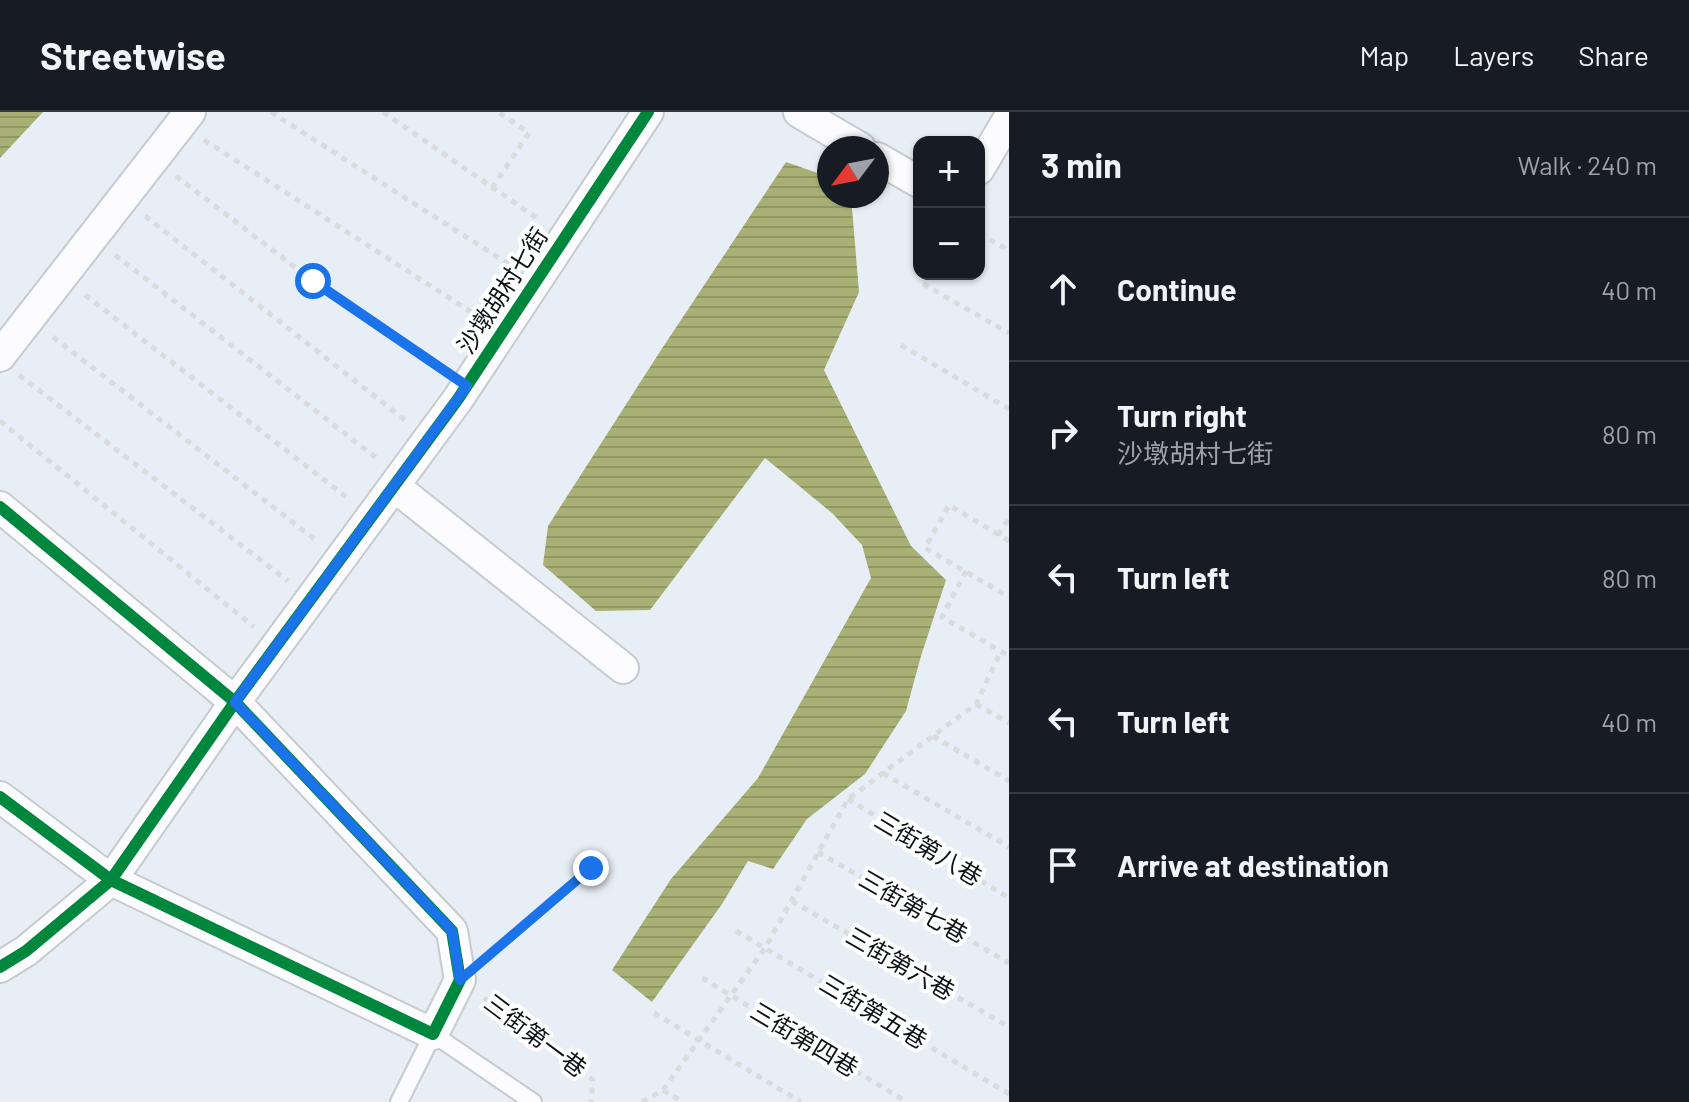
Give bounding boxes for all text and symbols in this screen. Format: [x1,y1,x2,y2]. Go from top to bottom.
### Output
text: Streetwise [40,32,226,78]
text: Map [1359,38,1409,72]
text: Layers [1453,38,1534,72]
text: Share [1578,38,1649,72]
north arrow [817,136,889,208]
map controls [913,136,985,280]
button: + [913,136,985,208]
text: 3 min [1041,144,1122,185]
text: Walk · 240 m [1518,149,1657,180]
button: − [913,208,985,280]
street label: 沙墩胡村七街 [450,222,553,358]
route start [295,263,331,299]
icon: ahead [1041,267,1085,311]
text: Continue [1117,271,1237,307]
text: 40 m [1601,274,1657,305]
text: Turn right [1117,397,1247,433]
icon: right [1041,411,1085,455]
text: 80 m [1602,418,1657,449]
text: 沙墩胡村七街 [1117,437,1273,468]
icon: left [1041,555,1085,599]
text: Turn left [1117,559,1230,595]
text: 80 m [1602,562,1657,593]
icon: left [1041,699,1085,743]
text: Turn left [1117,703,1230,739]
text: 40 m [1601,706,1657,737]
street label: 三街第八巷 [870,804,988,891]
icon: arrive [1041,843,1085,887]
text: Arrive at destination [1117,847,1389,883]
route end [573,850,609,886]
street label: 三街第七巷 [855,863,973,948]
street label: 三街第六巷 [842,920,960,1005]
street label: 三街第五巷 [815,967,933,1054]
street label: 三街第一巷 [479,987,593,1082]
street label: 三街第四巷 [746,995,864,1082]

